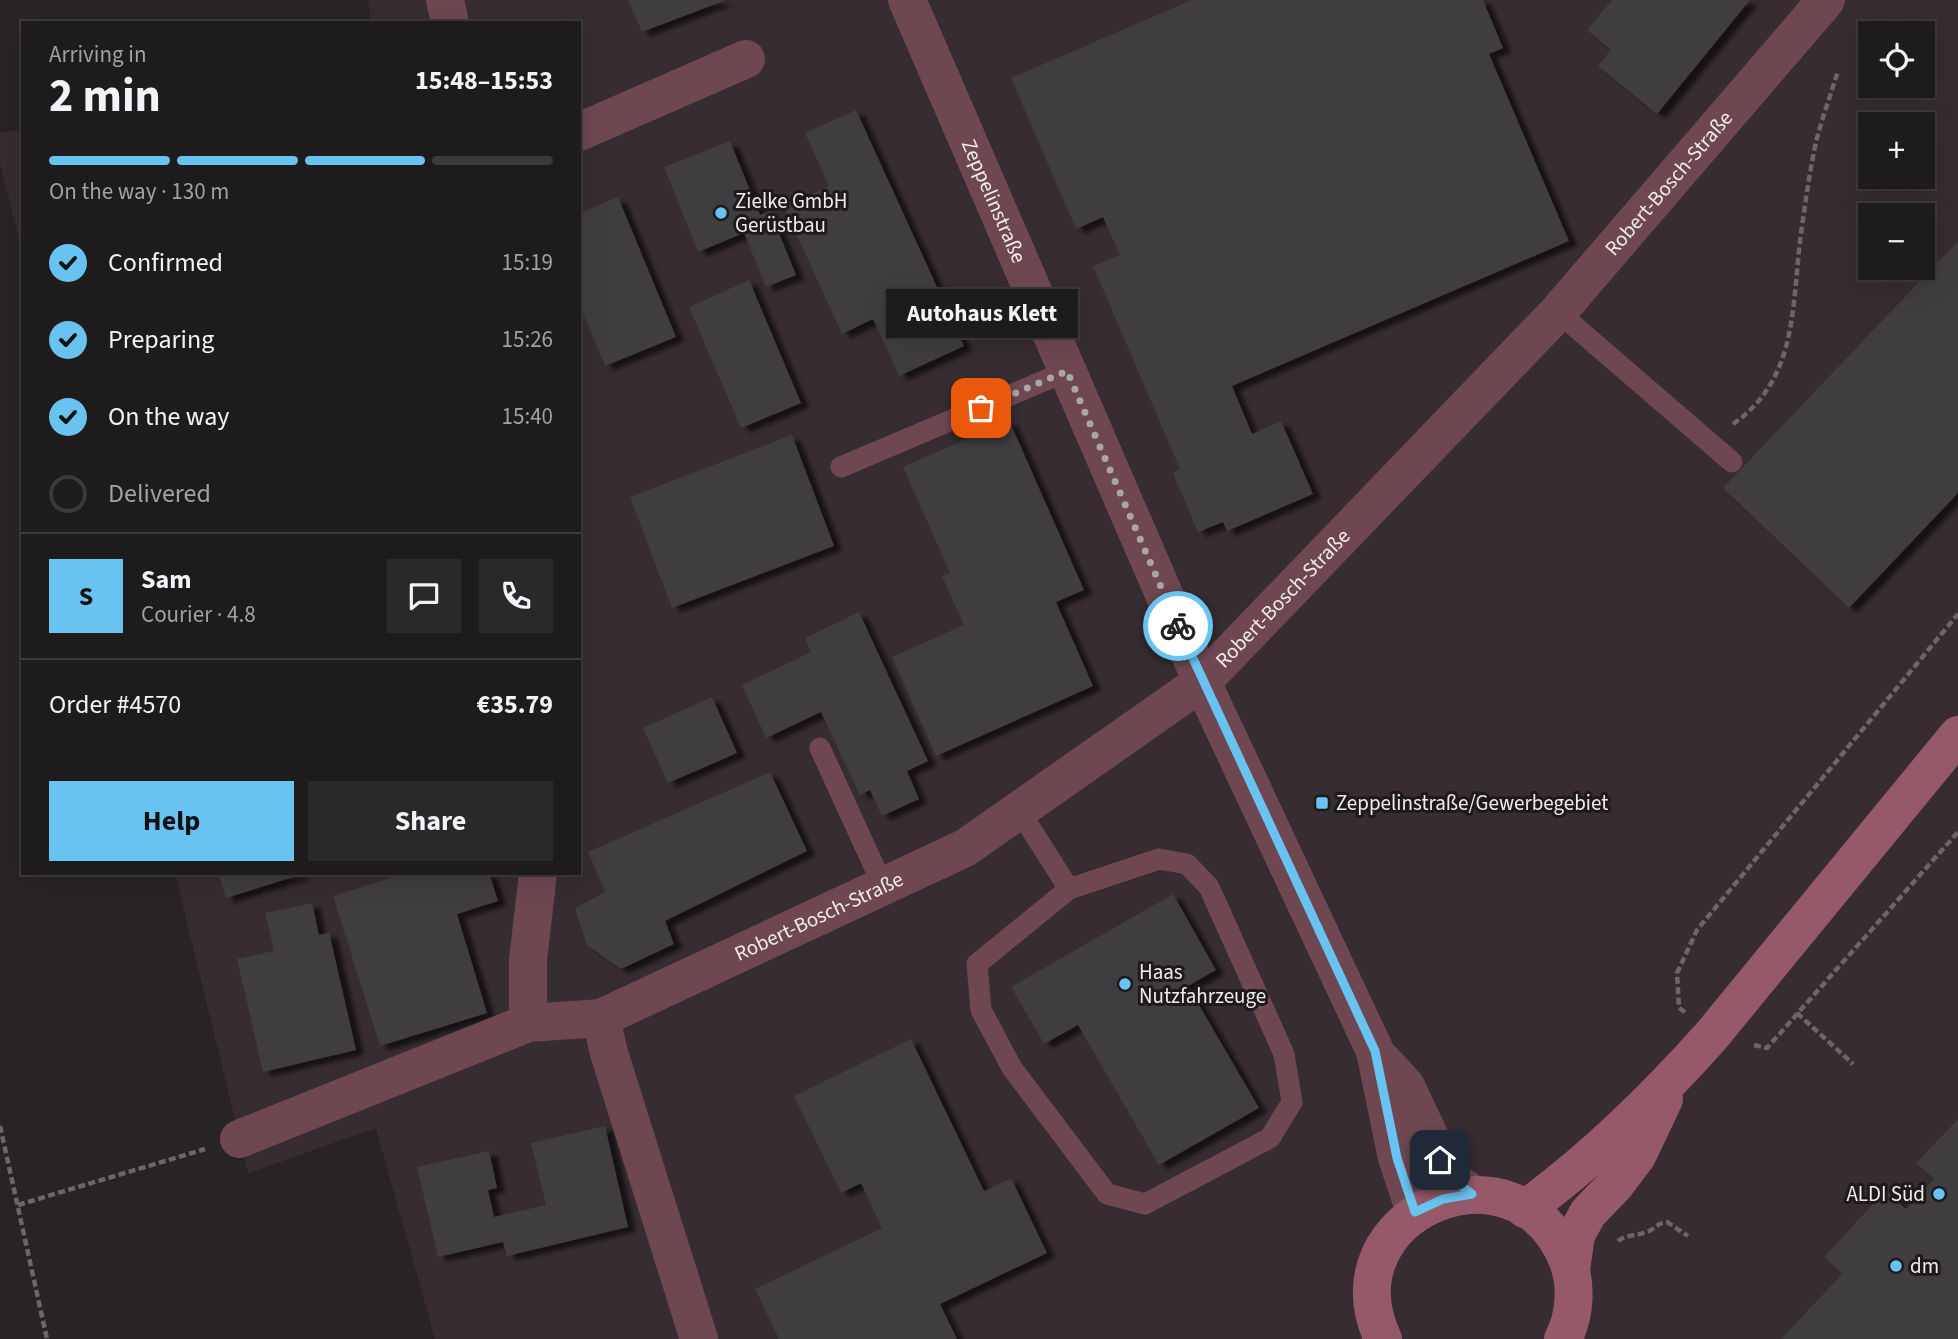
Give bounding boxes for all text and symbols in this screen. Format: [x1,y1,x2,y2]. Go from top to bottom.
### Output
map controls [1858,21,1935,280]
button: locate [1858,21,1935,98]
text: Arriving in [49,38,147,71]
text: 15:48–15:53 [415,62,553,99]
text: 2 min [49,64,161,129]
street label: Robert-Bosch-Straße [1598,104,1740,262]
button: + [1858,112,1935,189]
street label: Zeppelinstraße [954,134,1034,268]
text: On the way · 130 m [49,175,229,208]
place label: Zielke GmbH Gerüstbau [735,186,848,240]
button: − [1858,203,1935,280]
marker: Zielke GmbH Gerüstbau [713,205,729,221]
icon: check [49,244,87,282]
text: Confirmed [108,244,223,281]
text: 15:19 [502,246,553,279]
callout: Autohaus Klett [885,289,1077,338]
text: Autohaus Klett [907,297,1057,330]
icon: check [49,321,87,359]
text: Preparing [108,321,214,358]
text: 15:26 [502,323,553,356]
pin [951,378,1011,438]
icon: bag [962,389,1000,427]
icon: check [49,398,87,436]
text: On the way [108,398,229,435]
text: 15:40 [502,400,553,433]
text: Delivered [108,475,211,512]
street label: Robert-Bosch-Straße [1208,522,1357,675]
button: chat [387,559,461,633]
button: phone [479,559,553,633]
text: Sam [141,561,191,598]
text: S [79,578,93,615]
courier [1143,591,1213,661]
text: Courier · 4.8 [141,598,256,631]
icon: bike [1159,607,1197,645]
text: Order #4570 [49,686,181,723]
text: €35.79 [477,686,553,723]
button: Help [49,781,294,861]
button: Share [308,781,553,861]
place label: Zeppelinstraße/Gewerbegebiet [1336,788,1608,818]
marker: Zeppelinstraße/Gewerbegebiet [1314,795,1330,811]
street label: Robert-Bosch-Straße [730,864,908,969]
place label: Haas Nutzfahrzeuge [1139,957,1266,1011]
marker: Haas Nutzfahrzeuge [1117,976,1133,992]
pin [1410,1130,1470,1190]
icon: home [1421,1141,1459,1179]
place label: ALDI Süd [1846,1179,1925,1209]
marker: ALDI Süd [1931,1186,1947,1202]
place label: dm [1910,1251,1939,1281]
marker: dm [1888,1258,1904,1274]

